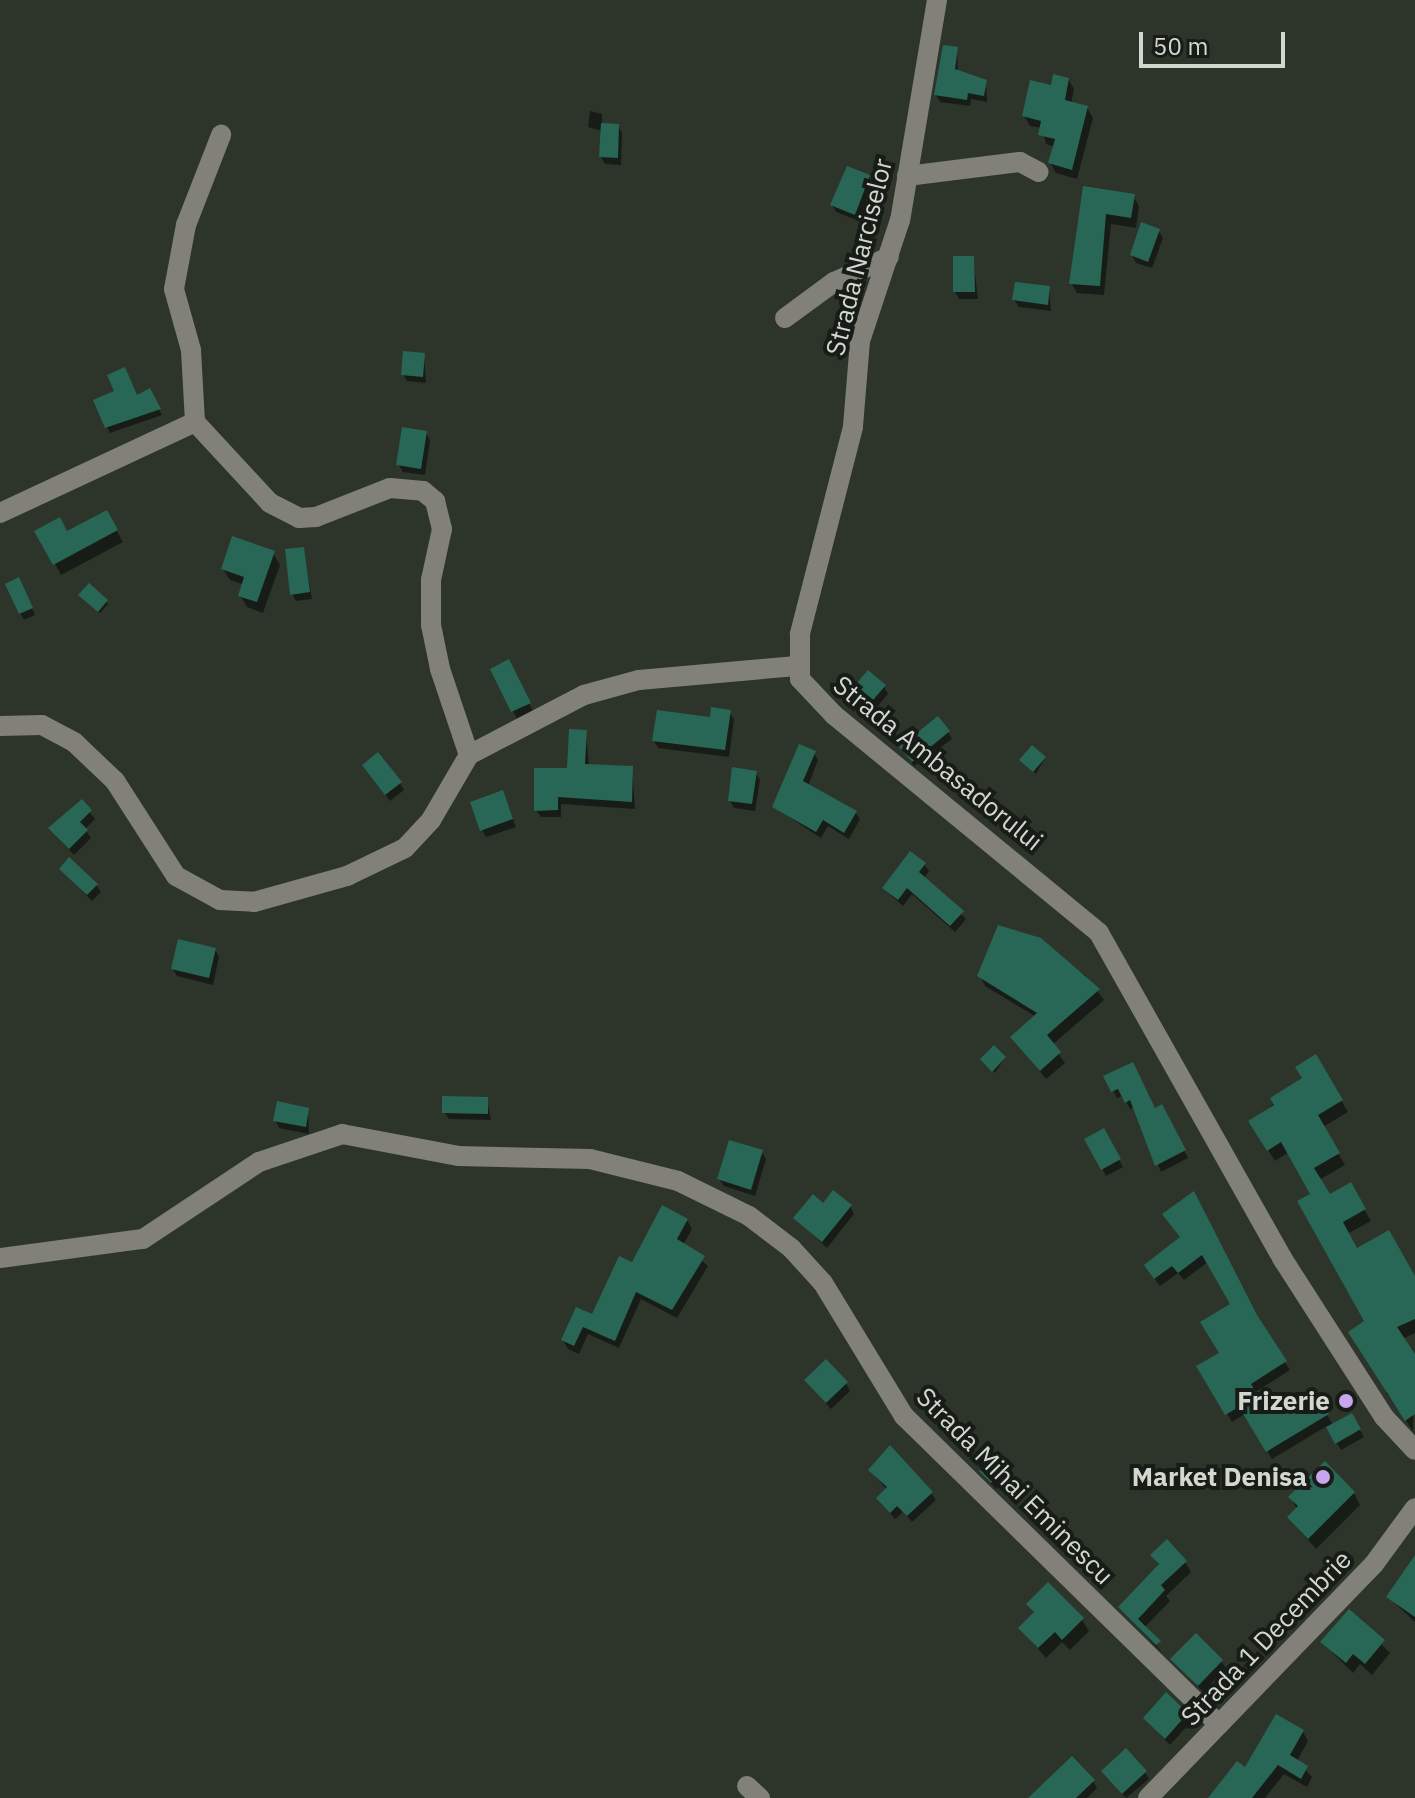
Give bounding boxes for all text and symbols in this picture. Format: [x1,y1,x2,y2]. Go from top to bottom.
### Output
scale bar [1143,16,1289,66]
text: 50 m [1153,30,1208,62]
street label: Strada Narciselor [819,155,899,359]
street label: Strada Ambasadorului [827,669,1049,857]
street label: Strada Mihai Eminescu [910,1381,1120,1591]
place label: Frizerie [1237,1385,1330,1417]
marker: Frizerie [1337,1392,1355,1410]
place label: Market Denisa [1132,1461,1307,1493]
marker: Market Denisa [1314,1468,1332,1486]
street label: Strada 1 Decembrie [1174,1544,1358,1732]

